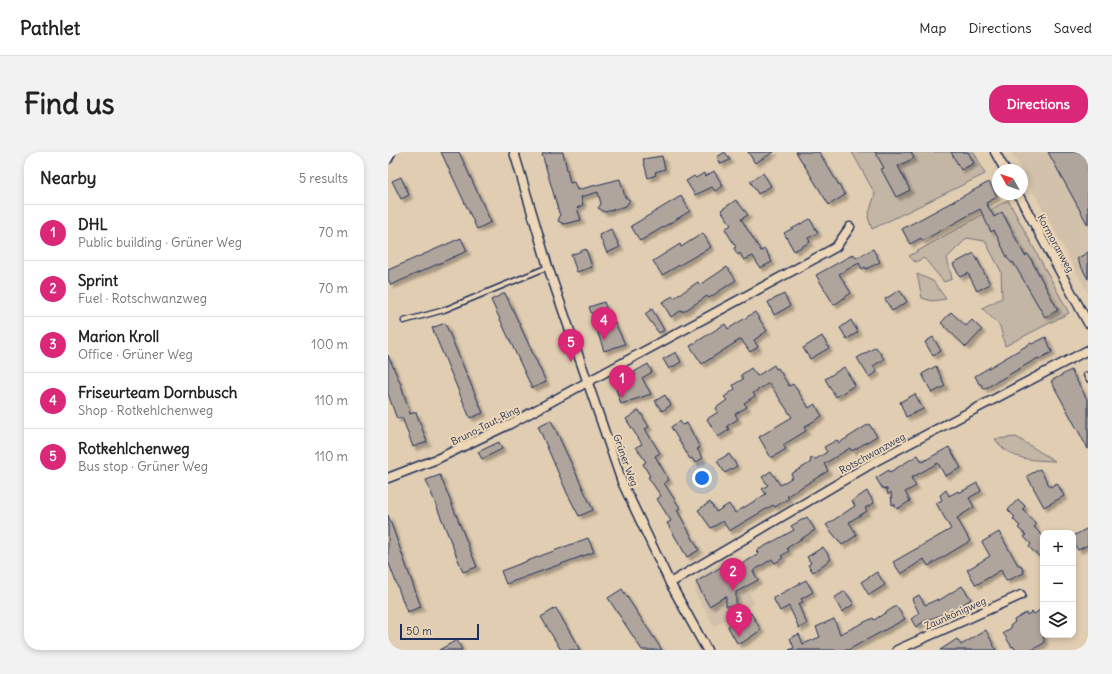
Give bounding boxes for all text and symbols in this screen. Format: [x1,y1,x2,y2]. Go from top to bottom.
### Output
text: Pathlet [20,16,80,40]
text: Map [919,19,946,37]
text: Directions [968,19,1032,37]
text: Saved [1054,19,1092,37]
button: Directions [989,85,1088,123]
text: Find us [24,86,115,122]
north arrow [992,164,1028,200]
text: Nearby [40,167,96,189]
text: 5 results [299,170,348,187]
street label: Kormoranweg [1034,212,1077,275]
text: DHL [78,215,108,234]
text: 1 [50,224,56,241]
text: 70 m [319,224,348,241]
text: Public building · Grüner Weg [78,234,242,251]
text: Sprint [78,271,118,290]
text: 2 [49,280,57,297]
text: 70 m [319,280,348,297]
text: Fuel · Rotschwanzweg [78,290,207,307]
pin: 4 [591,307,617,340]
text: Marion Kroll [78,327,159,346]
pin: 5 [558,329,584,362]
text: 3 [49,336,57,353]
text: 100 m [311,336,348,353]
text: Office · Grüner Weg [78,346,193,363]
pin: 1 [609,365,635,398]
text: Friseurteam Dornbusch [78,383,237,402]
text: 4 [49,392,57,409]
text: 110 m [315,392,348,409]
text: Shop · Rotkehlchenweg [78,402,213,419]
street label: Bruno-Taut-Ring [449,403,522,448]
street label: Rotschwanzweg [837,430,908,477]
street label: Grüner Weg [610,432,641,488]
text: Rotkehlchenweg [78,439,190,458]
text: 5 [49,448,57,465]
text: 110 m [315,448,348,465]
text: Bus stop · Grüner Weg [78,458,208,475]
your location [692,468,712,488]
map controls [1040,530,1076,638]
button: + [1040,530,1076,566]
pin: 2 [720,558,746,591]
button: − [1040,566,1076,602]
street label: Zaunkönigweg [922,594,988,633]
button: layers [1040,602,1076,638]
pin: 3 [726,604,752,637]
scale bar [400,622,479,641]
text: 50 m [406,624,432,638]

